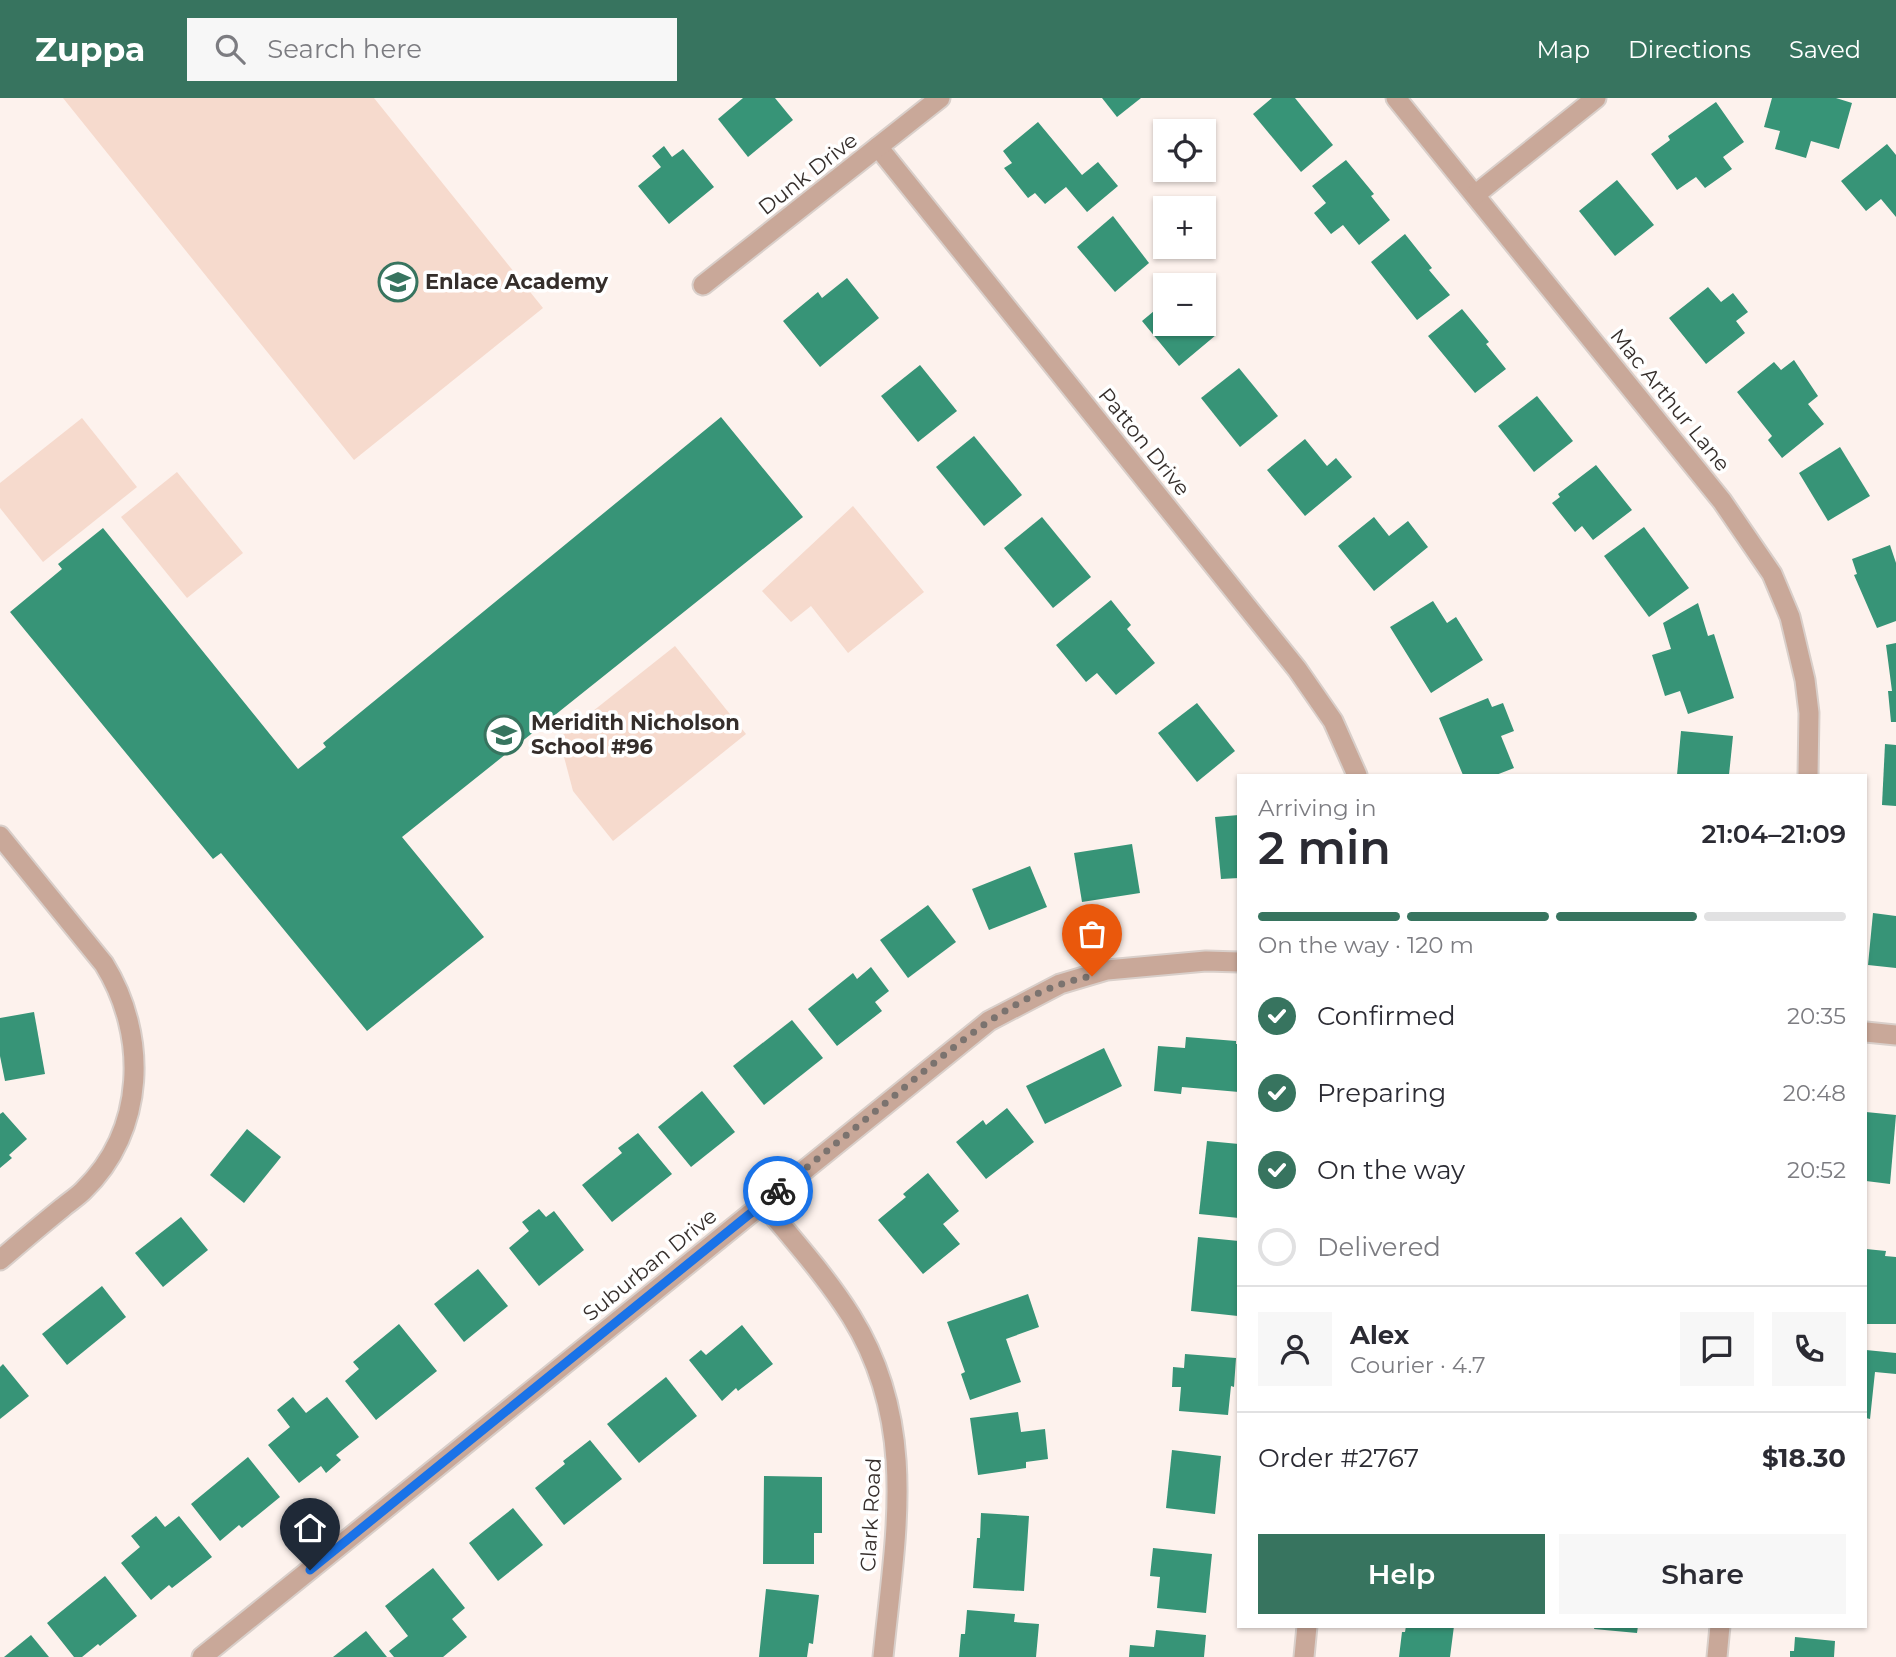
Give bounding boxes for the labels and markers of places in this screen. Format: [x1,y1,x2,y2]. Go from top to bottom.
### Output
school or university icon: Enlace Academy [377,261,419,303]
place label: Enlace Academy [425,269,608,294]
place label: Meridith Nicholson School #96 [531,710,740,759]
school or university icon: Meridith Nicholson School #96 [483,714,525,756]
pin [1062,904,1122,976]
pin [280,1498,340,1570]

